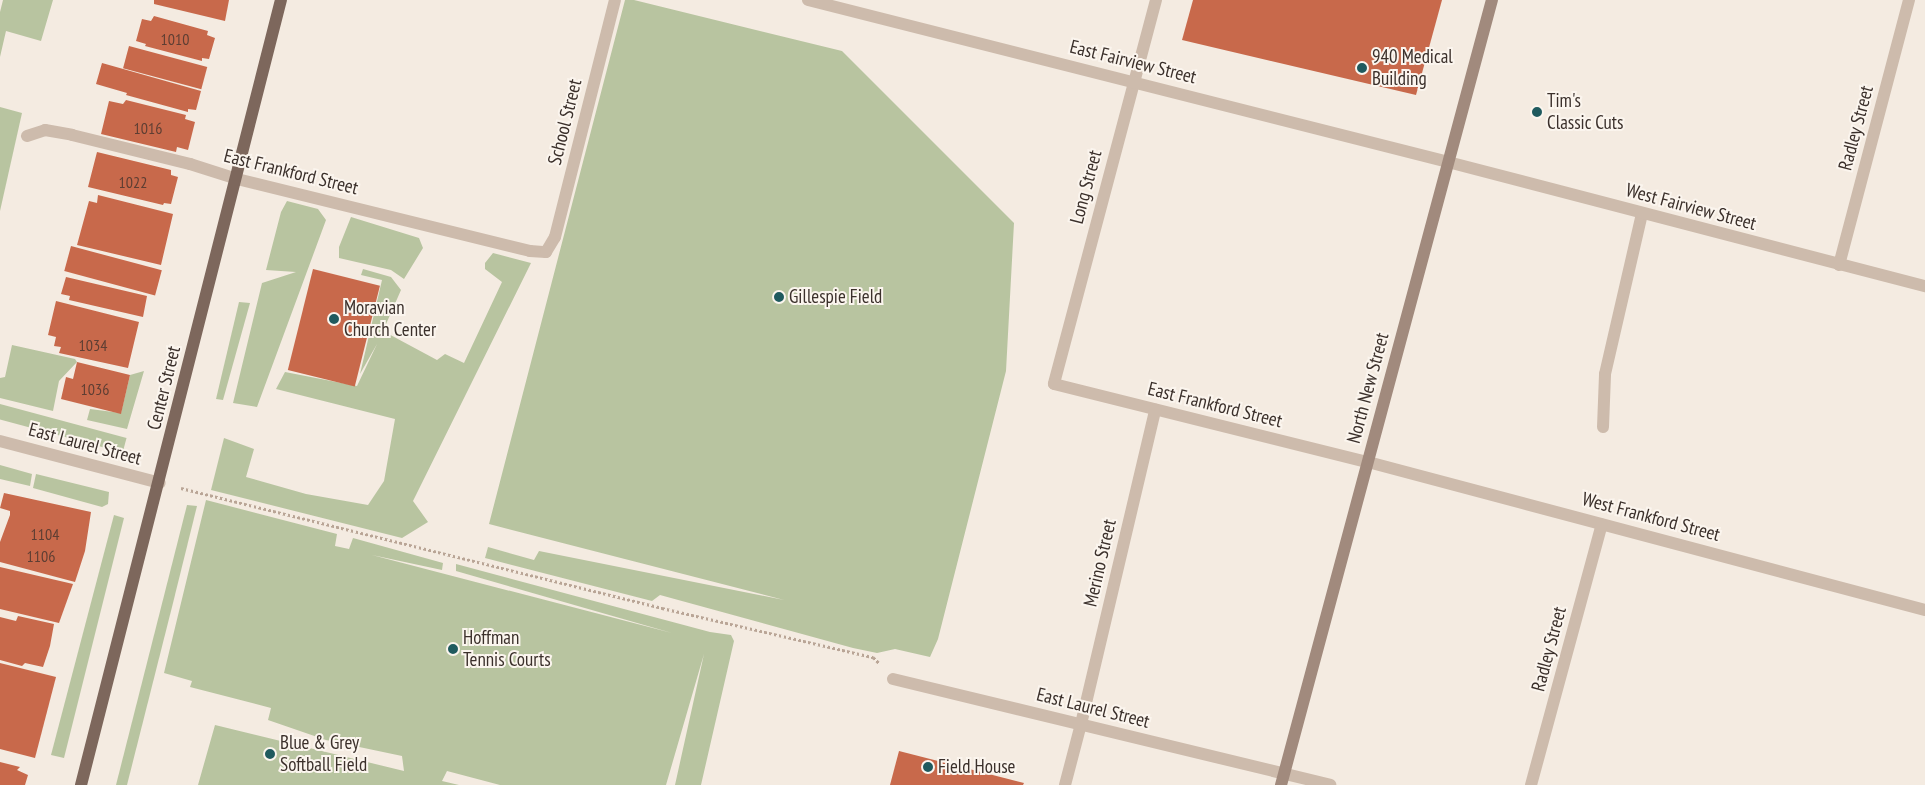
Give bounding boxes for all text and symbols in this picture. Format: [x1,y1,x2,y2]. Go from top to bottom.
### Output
house number: 1010 [161,29,189,49]
street label: East Fairview Street [1067,35,1199,89]
place label: 940 Medical Building [1372,46,1453,90]
marker: 940 Medical Building [1356,62,1368,74]
street label: School Street [543,77,587,167]
street label: Radley Street [1834,83,1878,173]
place label: Tim's Classic Cuts [1547,90,1624,134]
marker: Tim's Classic Cuts [1531,106,1543,118]
house number: 1016 [134,118,162,138]
street label: East Frankford Street [222,144,360,200]
street label: Long Street [1065,148,1107,226]
house number: 1022 [119,172,147,192]
street label: West Fairview Street [1623,179,1759,235]
place label: Gillespie Field [789,286,882,308]
marker: Gillespie Field [773,291,785,303]
place label: Moravian Church Center [344,297,436,341]
marker: Moravian Church Center [328,313,340,325]
street label: North New Street [1342,330,1394,446]
house number: 1034 [79,335,107,355]
street label: Center Street [143,344,185,432]
street label: East Frankford Street [1146,377,1284,433]
house number: 1036 [81,379,109,399]
street label: East Laurel Street [26,418,144,470]
street label: West Frankford Street [1580,488,1722,546]
street label: Merino Street [1079,517,1121,609]
house number: 1104 [31,524,59,544]
house number: 1106 [27,546,55,566]
street label: Radley Street [1527,604,1571,694]
place label: Hoffman Tennis Courts [463,627,551,671]
marker: Hoffman Tennis Courts [447,643,459,655]
street label: East Laurel Street [1034,683,1152,733]
place label: Blue & Grey Softball Field [280,732,367,776]
marker: Blue & Grey Softball Field [264,748,276,760]
place label: Field House [938,756,1015,778]
marker: Field House [922,761,934,773]

